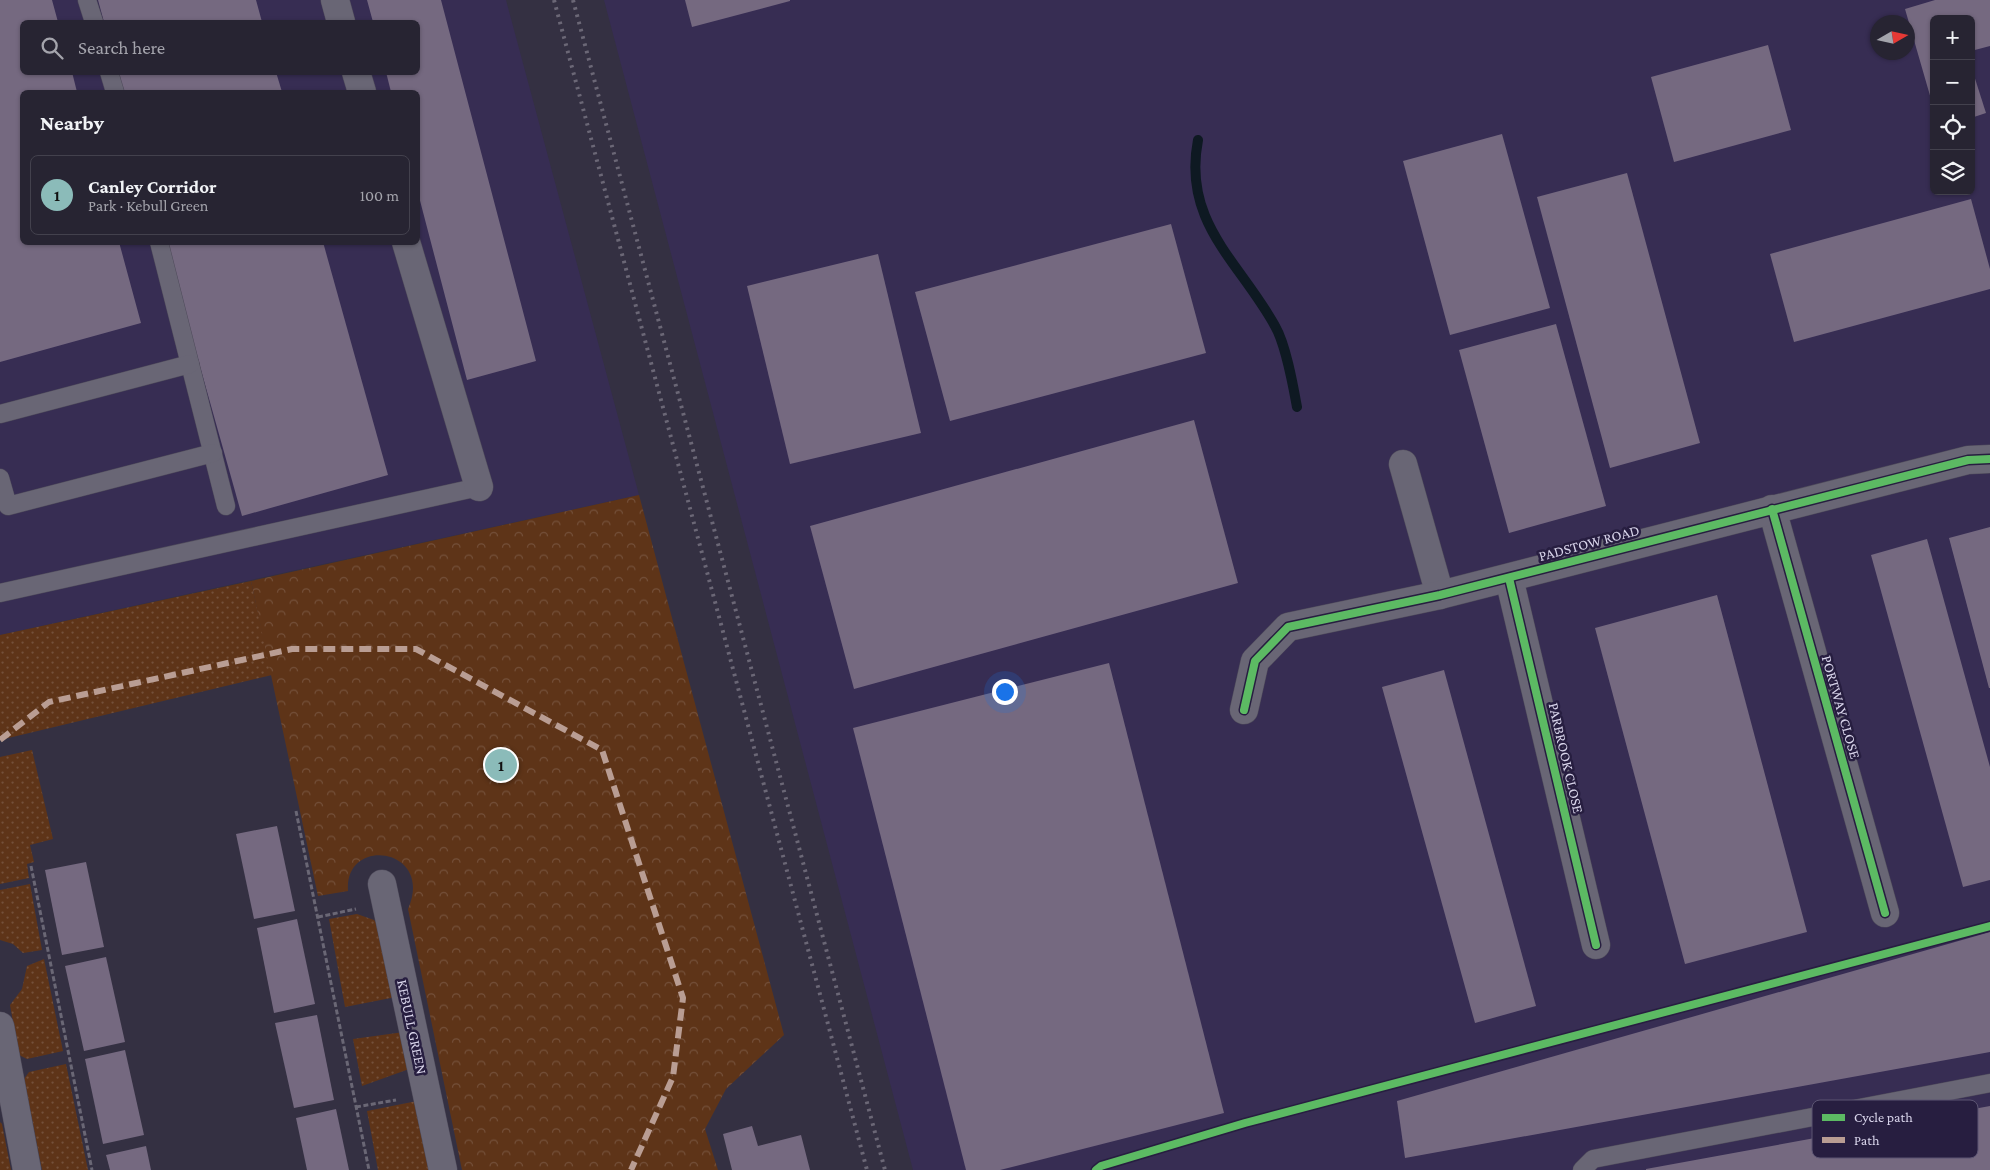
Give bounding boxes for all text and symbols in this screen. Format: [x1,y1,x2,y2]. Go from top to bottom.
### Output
north arrow [1870,15,1915,60]
map controls [1930,15,1975,195]
button: + [1930,15,1975,60]
search box [20,20,420,75]
icon: search [38,34,66,62]
text: Search here [78,37,165,58]
button: − [1930,60,1975,105]
button: locate [1930,105,1975,150]
text: Nearby [40,111,104,135]
button: layers [1930,150,1975,195]
text: Canley Corridor [88,176,217,197]
text: 1 [54,187,60,204]
text: 100 m [360,187,399,204]
text: Park · Kebull Green [88,197,208,214]
street label: PADSTOW ROAD [1537,522,1641,564]
street label: PORTWAY CLOSE [1819,653,1863,761]
your location [992,679,1018,705]
street label: PARBROOK CLOSE [1545,701,1587,815]
pin: 1 [485,746,517,784]
street label: KEBULL GREEN [394,978,430,1076]
legend [1812,1100,1978,1158]
text: Cycle path [1854,1109,1913,1125]
text: Path [1854,1132,1880,1148]

